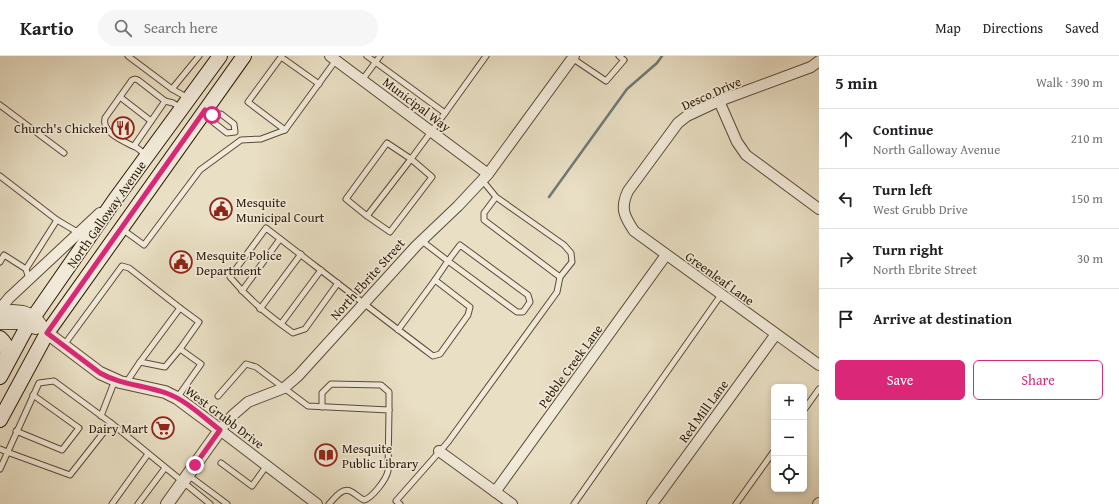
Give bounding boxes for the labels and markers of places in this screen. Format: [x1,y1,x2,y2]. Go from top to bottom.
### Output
restaurant icon: Church's Chicken [110,115,136,141]
place label: Church's Chicken [14,119,109,138]
place label: Mesquite Municipal Court [236,193,325,227]
public building icon: Mesquite Municipal Court [208,196,234,222]
place label: Mesquite Police Department [196,246,282,280]
public building icon: Mesquite Police Department [168,249,194,275]
supermarket icon: Dairy Mart [150,415,176,441]
place label: Dairy Mart [89,419,148,438]
place label: Mesquite Public Library [342,439,419,473]
library icon: Mesquite Public Library [313,442,339,468]

